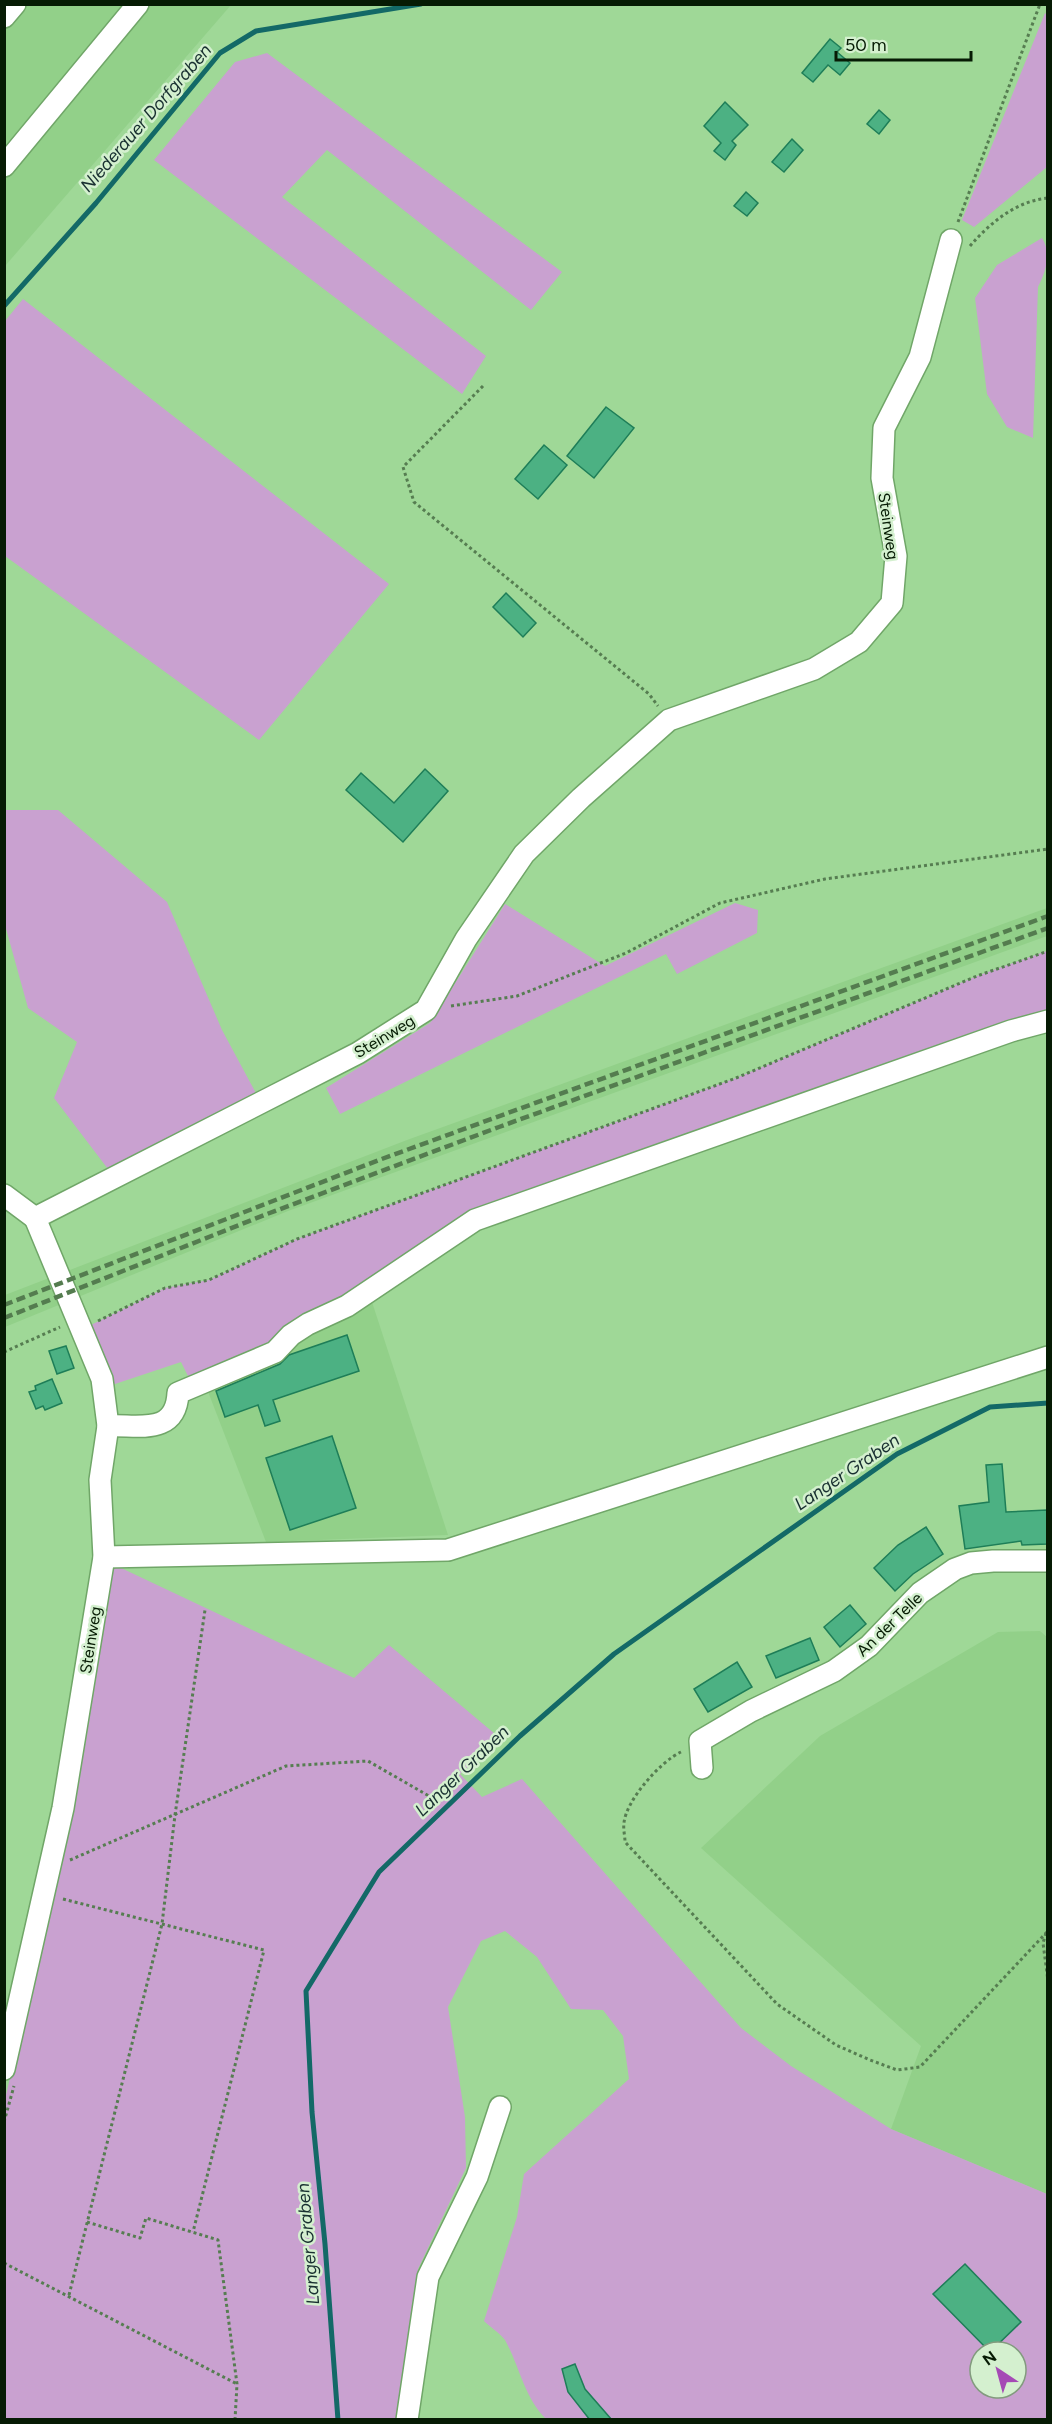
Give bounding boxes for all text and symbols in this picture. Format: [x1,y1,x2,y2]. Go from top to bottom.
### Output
scale bar [836,24,971,62]
text: 50 m [845,34,887,56]
water label: Niederauer Dorfgraben [76,40,216,196]
street label: Steinweg [874,491,903,561]
street label: Steinweg [350,1011,418,1062]
water label: Langer Graben [790,1429,904,1515]
street label: An der Telle [853,1588,926,1660]
street label: Steinweg [76,1605,105,1675]
water label: Langer Graben [411,1721,513,1821]
water label: Langer Graben [292,2182,324,2306]
north arrow [968,2340,1028,2400]
text: N [979,2347,1000,2370]

